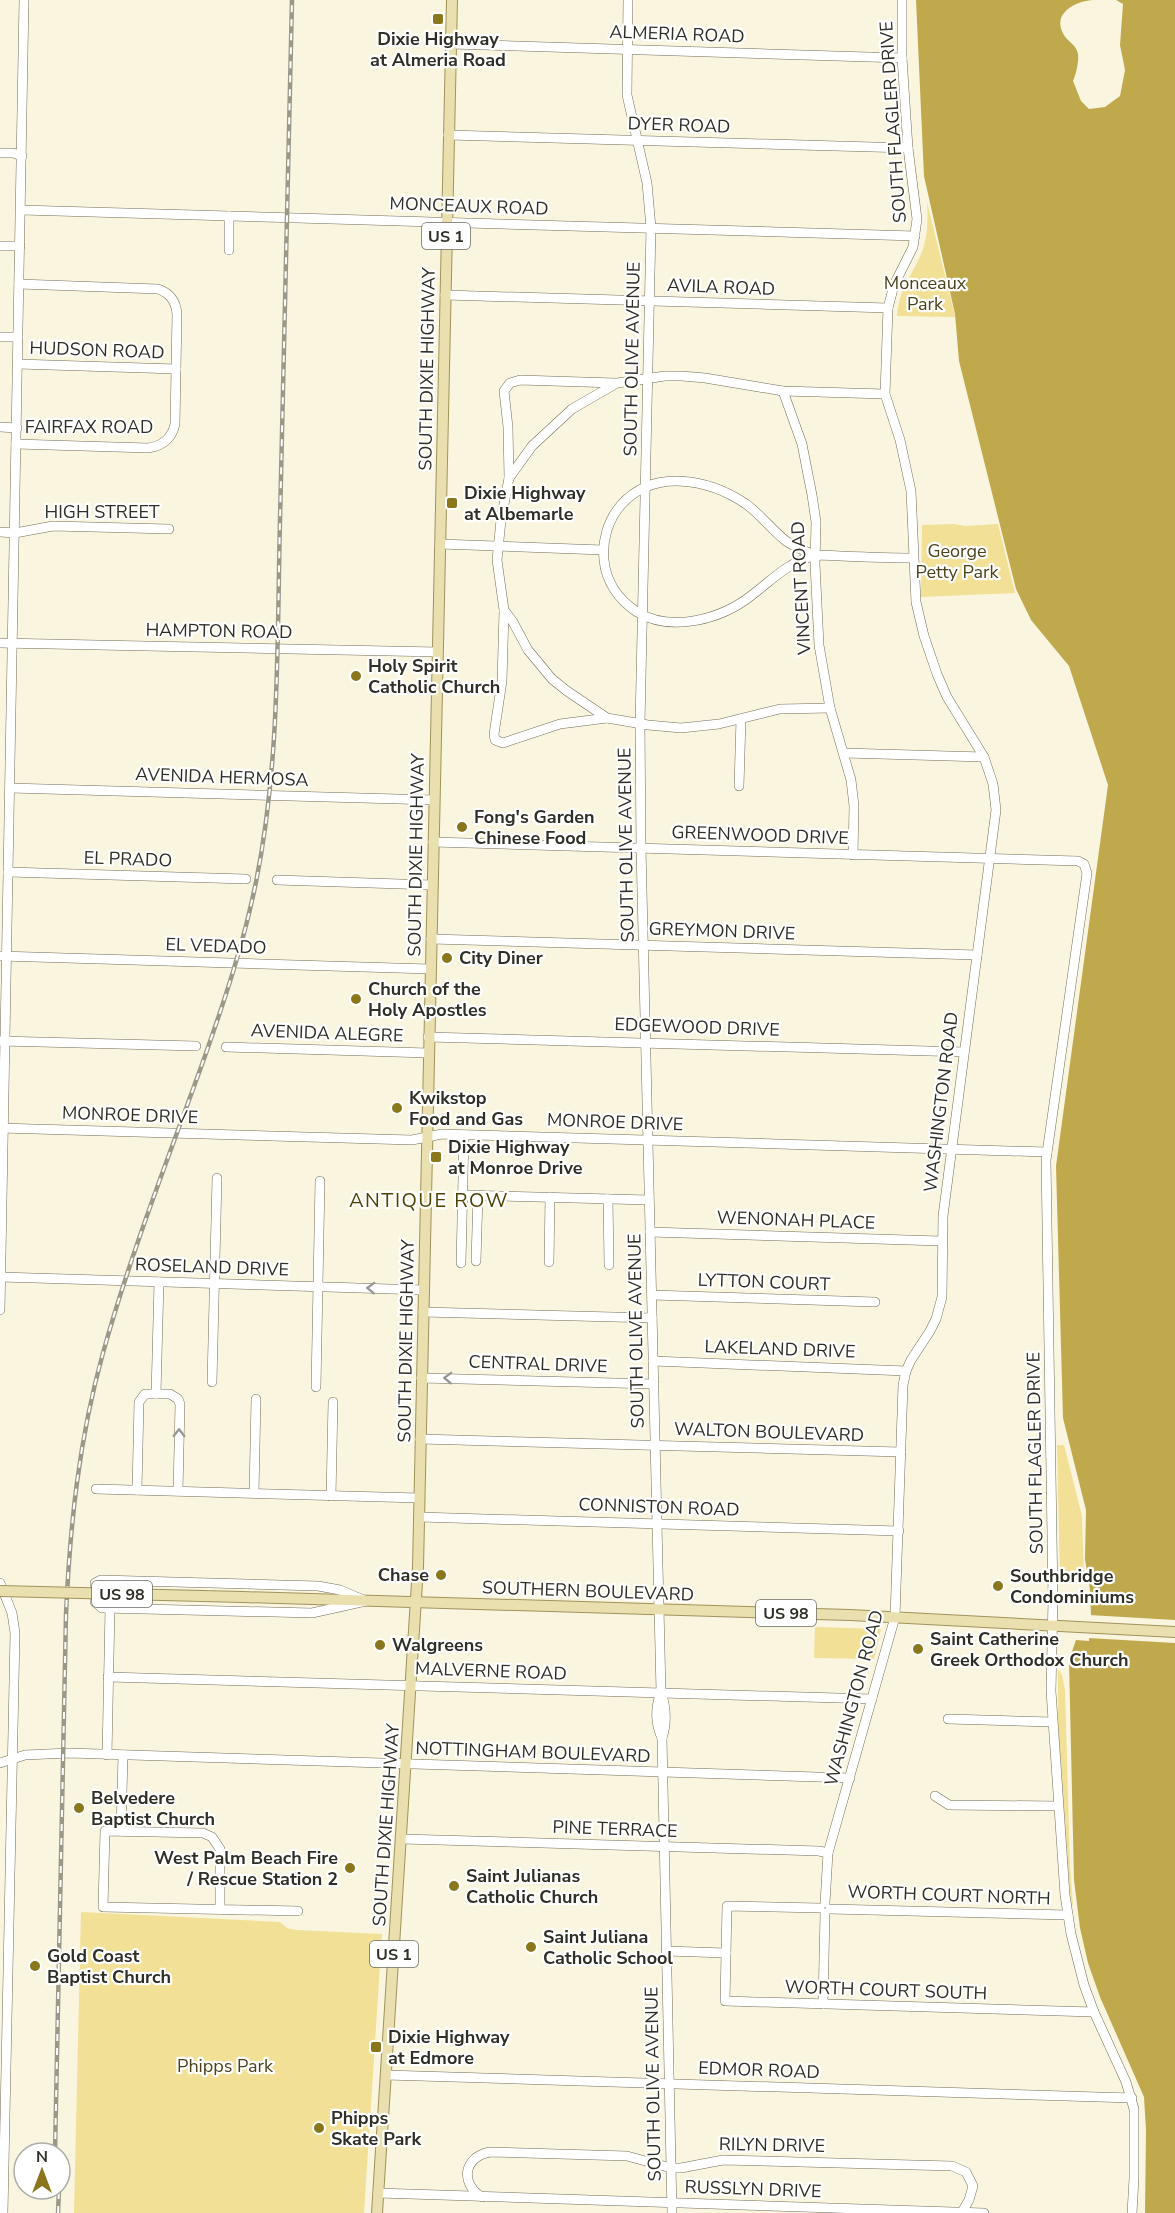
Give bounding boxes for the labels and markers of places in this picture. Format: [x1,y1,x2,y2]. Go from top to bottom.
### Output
marker: Dixie Highway at Almeria Road [431,12,445,26]
place label: Dixie Highway at Almeria Road [370,27,506,72]
place label: Dixie Highway at Albemarle [464,481,586,526]
marker: Dixie Highway at Albemarle [445,496,459,510]
place label: Holy Spirit Catholic Church [368,654,500,699]
marker: Holy Spirit Catholic Church [349,669,363,683]
place label: Fong's Garden Chinese Food [474,805,595,850]
marker: Fong's Garden Chinese Food [455,820,469,834]
place label: City Diner [459,946,543,970]
marker: City Diner [440,951,454,965]
place label: Church of the Holy Apostles [368,977,487,1022]
marker: Church of the Holy Apostles [349,992,363,1006]
place label: Kwikstop Food and Gas [409,1086,523,1131]
marker: Kwikstop Food and Gas [390,1101,404,1115]
place label: Dixie Highway at Monroe Drive [448,1135,583,1180]
marker: Dixie Highway at Monroe Drive [429,1150,443,1164]
place label: Chase [378,1563,429,1587]
place label: Southbridge Condominiums [1010,1564,1134,1609]
marker: Chase [434,1568,448,1582]
marker: Southbridge Condominiums [991,1579,1005,1593]
place label: Saint Catherine Greek Orthodox Church [930,1627,1128,1672]
place label: Walgreens [392,1633,483,1657]
marker: Walgreens [373,1638,387,1652]
marker: Saint Catherine Greek Orthodox Church [911,1642,925,1656]
place label: Belvedere Baptist Church [91,1786,215,1831]
marker: Belvedere Baptist Church [72,1801,86,1815]
place label: West Palm Beach Fire / Rescue Station 2 [154,1846,338,1891]
marker: West Palm Beach Fire / Rescue Station 2 [343,1861,357,1875]
place label: Saint Julianas Catholic Church [466,1864,598,1909]
marker: Saint Julianas Catholic Church [447,1879,461,1893]
place label: Saint Juliana Catholic School [543,1925,673,1970]
marker: Saint Juliana Catholic School [524,1940,538,1954]
place label: Gold Coast Baptist Church [47,1944,171,1989]
marker: Gold Coast Baptist Church [28,1959,42,1973]
place label: Dixie Highway at Edmore [388,2025,510,2070]
marker: Dixie Highway at Edmore [369,2040,383,2054]
place label: Phipps Skate Park [331,2106,421,2151]
marker: Phipps Skate Park [312,2121,326,2135]

